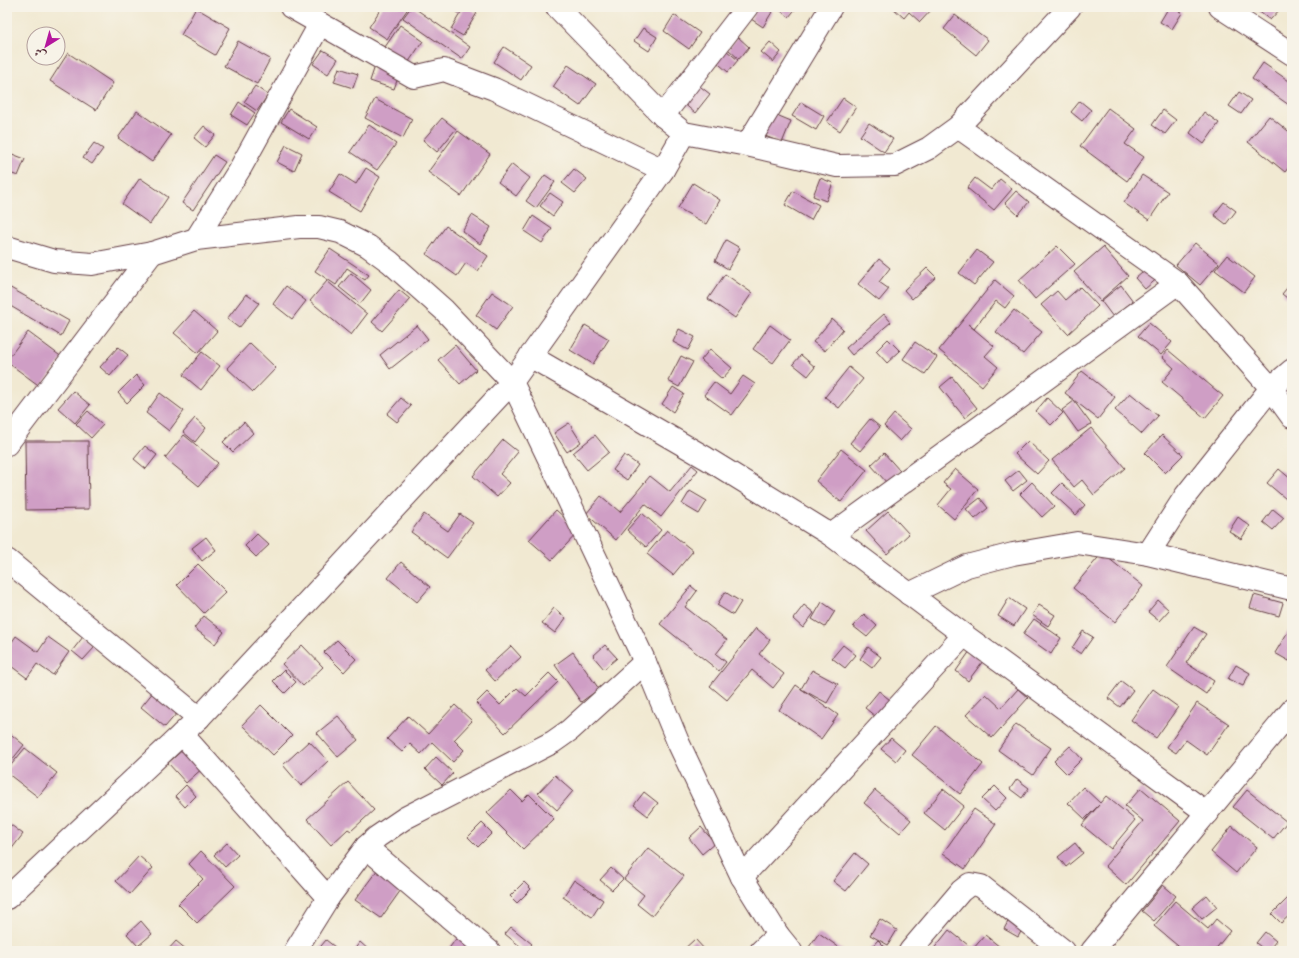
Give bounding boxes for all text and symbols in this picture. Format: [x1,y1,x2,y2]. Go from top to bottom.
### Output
north arrow [26,26,66,66]
text: ش [31,45,49,63]

